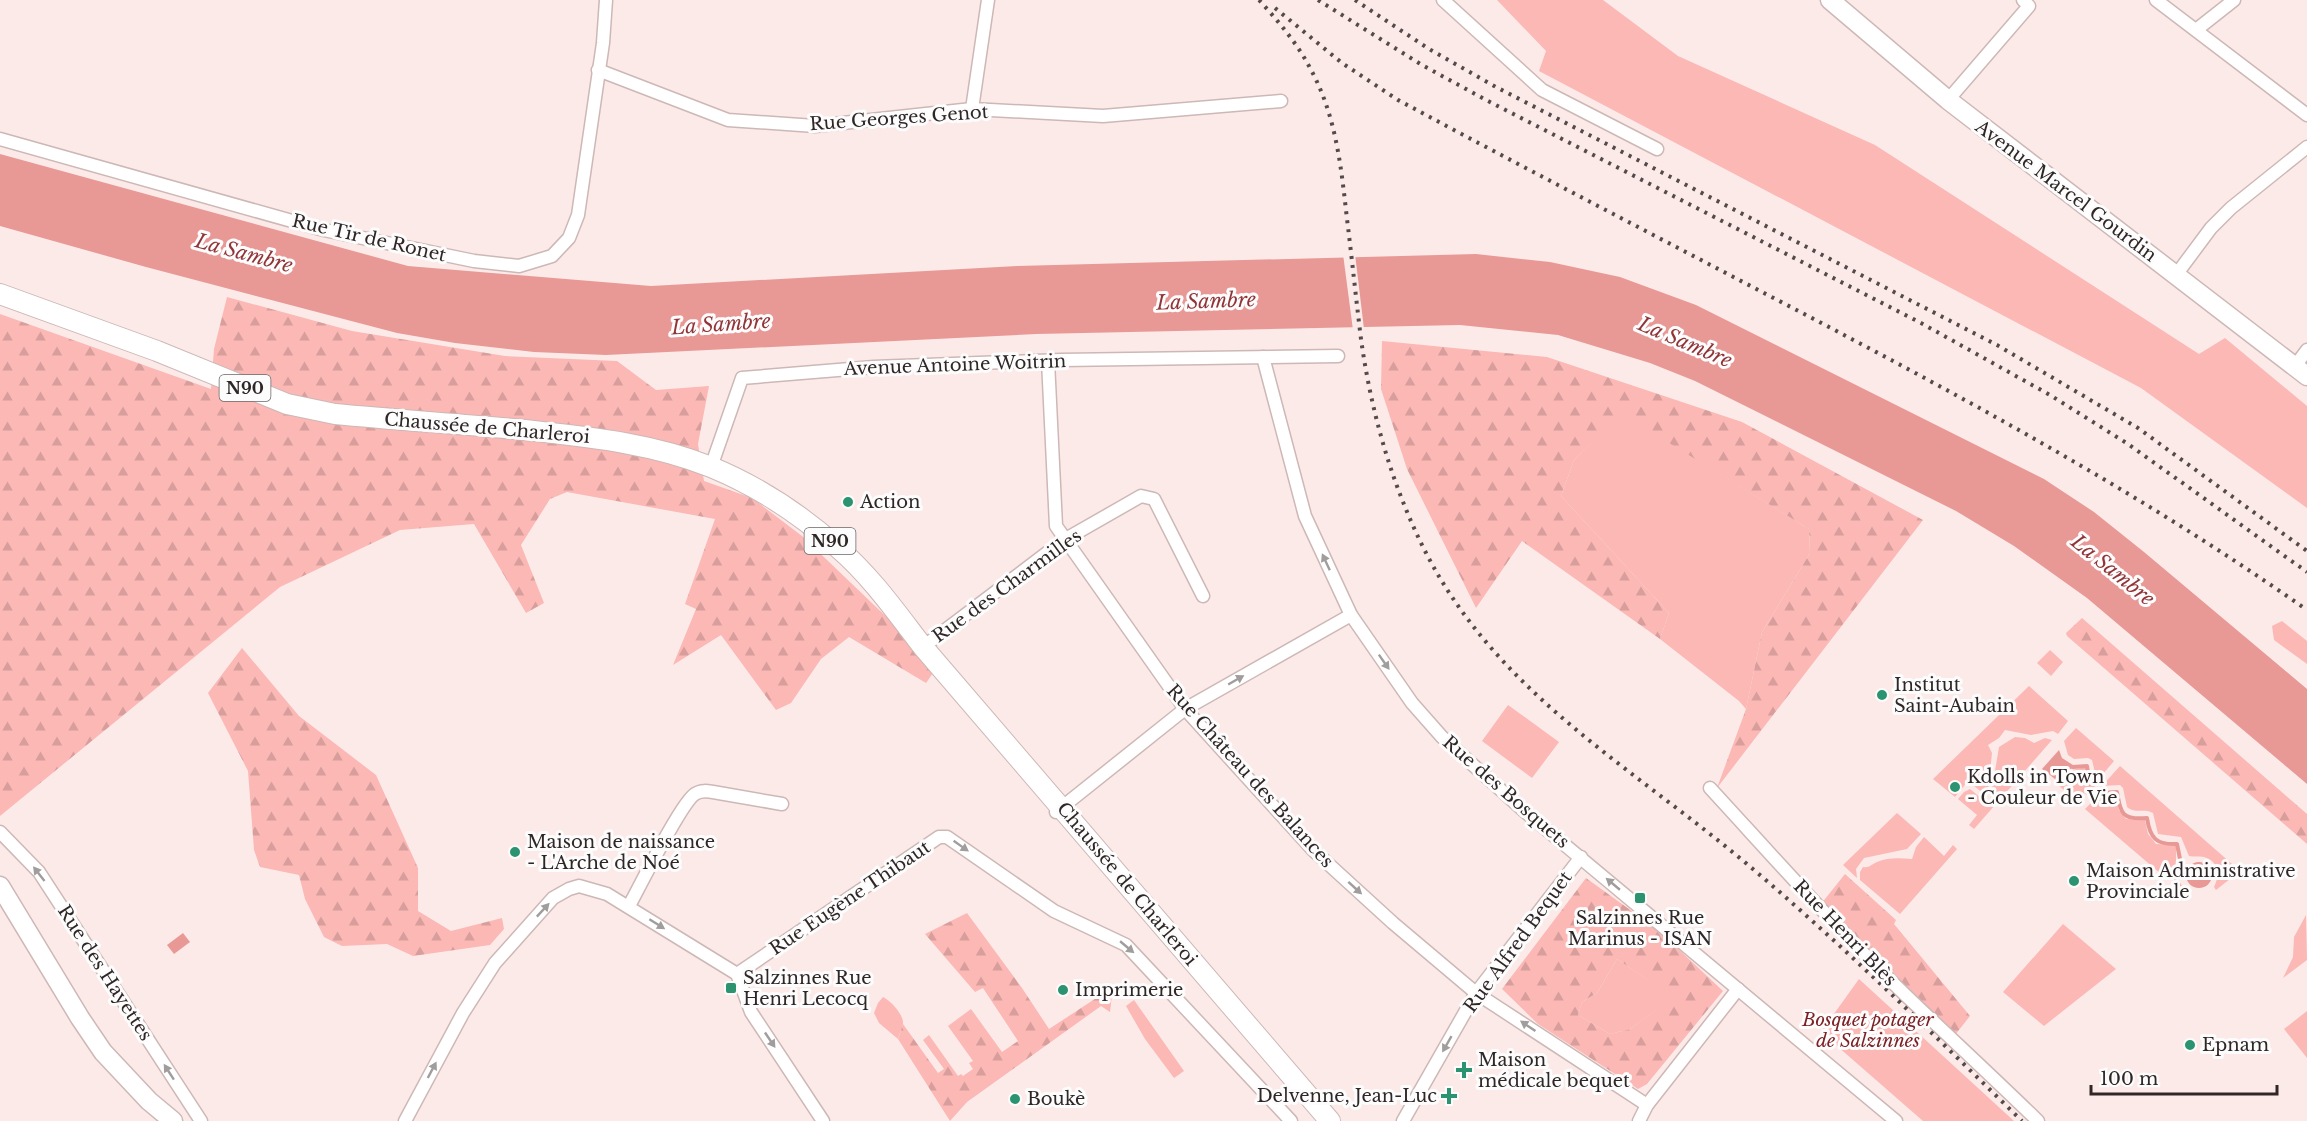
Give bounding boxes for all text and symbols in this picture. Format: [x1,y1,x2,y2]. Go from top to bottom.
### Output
street label: Rue Georges Genot [809,101,989,135]
street label: Avenue Marcel Gourdin [1970,115,2161,266]
street label: Rue Tir de Ronet [290,210,448,266]
water label: La Sambre [192,228,295,277]
water label: La Sambre [1155,287,1256,315]
water label: La Sambre [669,309,772,340]
water label: La Sambre [1634,311,1736,373]
street label: Avenue Antoine Woitrin [842,350,1067,380]
road number: N90 [220,375,270,401]
street label: Chaussée de Charleroi [383,408,591,448]
place label: Action [859,491,920,513]
marker: Action [841,495,855,509]
street label: Rue des Charmilles [928,525,1086,647]
road number: N90 [804,528,856,554]
water label: La Sambre [2066,529,2159,611]
one-way arrow [1321,553,1330,570]
one-way arrow [1378,654,1390,670]
one-way arrow [1228,674,1244,685]
place label: Institut Saint-Aubain [1894,674,2015,717]
street label: Rue Château des Balances [1162,680,1338,872]
marker: Institut Saint-Aubain [1875,688,1889,702]
street label: Rue des Bosquets [1438,731,1574,853]
place label: Kdolls in Town - Couleur de Vie [1967,766,2118,809]
marker: Kdolls in Town - Couleur de Vie [1948,780,1962,794]
street label: Chaussée de Charleroi [1052,798,1202,970]
place label: Maison de naissance - L'Arche de Noé [527,831,715,874]
street label: Rue Eugène Thibaut [766,836,935,960]
one-way arrow [953,840,969,852]
marker: Maison de naissance - L'Arche de Noé [508,845,522,859]
place label: Maison Administrative Provinciale [2086,860,2296,903]
one-way arrow [33,866,46,882]
street label: Rue Alfred Bequet [1459,867,1577,1017]
marker: Maison Administrative Provinciale [2067,874,2081,888]
street label: Rue Henri Blès [1789,875,1901,991]
one-way arrow [1605,878,1621,891]
one-way arrow [1347,881,1362,894]
marker: Salzinnes Rue Marinus - ISAN [1633,891,1647,905]
street label: Rue des Hayettes [53,901,157,1045]
one-way arrow [535,903,549,917]
place label: Salzinnes Rue Marinus - ISAN [1568,907,1712,950]
one-way arrow [649,919,665,930]
one-way arrow [1119,940,1134,953]
place label: Salzinnes Rue Henri Lecocq [743,967,872,1010]
place label: Imprimerie [1075,979,1183,1001]
marker: Salzinnes Rue Henri Lecocq [724,981,738,995]
marker: Imprimerie [1056,983,1070,997]
park label: Bosquet potager de Salzinnes [1801,1009,1934,1052]
one-way arrow [1520,1021,1536,1032]
one-way arrow [764,1032,775,1048]
place label: Epnam [2202,1034,2269,1056]
one-way arrow [1442,1036,1452,1053]
marker: Epnam [2183,1038,2197,1052]
place label: Maison médicale bequet [1478,1049,1630,1092]
scale bar [2091,1058,2277,1096]
one-way arrow [427,1061,437,1078]
marker: Maison médicale bequet [1455,1061,1473,1079]
one-way arrow [164,1064,175,1080]
text: 100 m [2100,1068,2158,1090]
place label: Delvenne, Jean-Luc [1257,1085,1437,1107]
place label: Boukè [1027,1088,1085,1110]
marker: Delvenne, Jean-Luc [1442,1089,1456,1103]
marker: Boukè [1008,1092,1022,1106]

